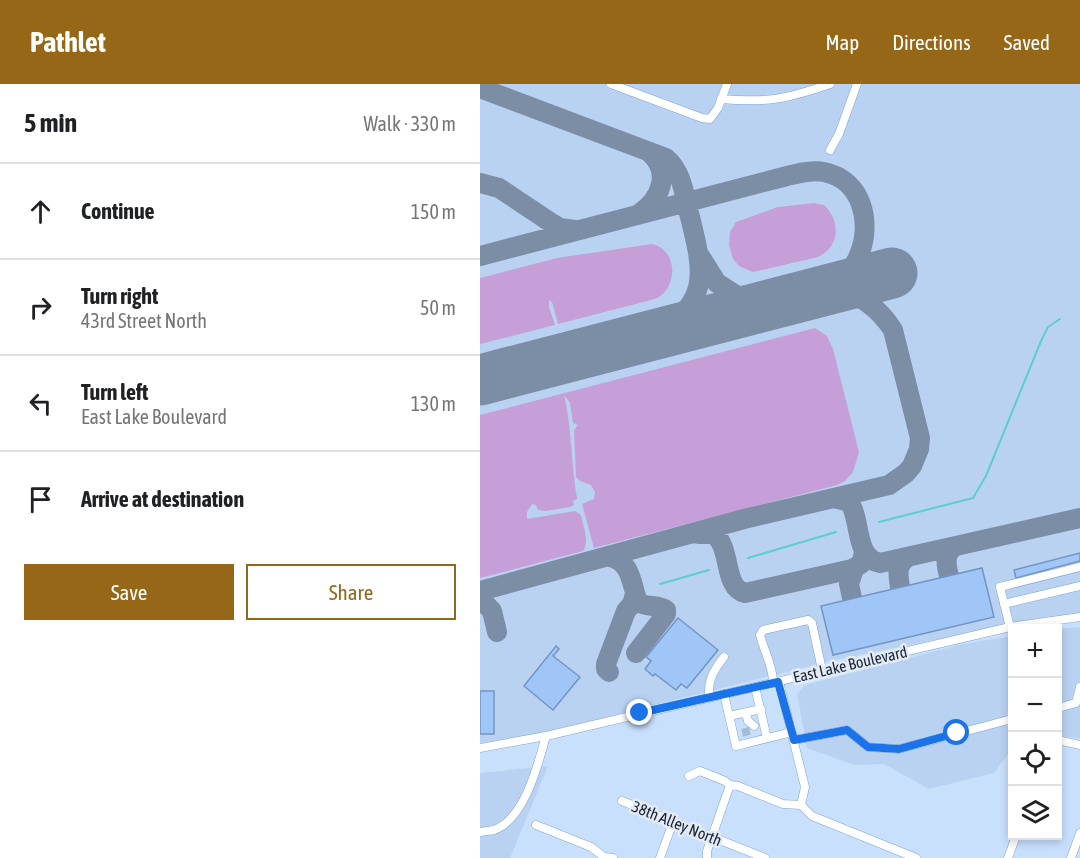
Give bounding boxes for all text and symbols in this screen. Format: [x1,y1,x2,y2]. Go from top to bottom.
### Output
text: Pathlet [30,26,106,58]
text: Map [825,30,859,54]
text: Directions [892,30,971,54]
text: Saved [1004,30,1050,54]
text: 5 min [24,108,77,138]
text: Walk · 330 m [364,112,456,135]
icon: ahead [24,195,57,228]
text: Continue [81,198,155,224]
text: 150 m [411,200,456,223]
text: Turn right [81,283,158,309]
icon: right [24,291,57,324]
text: 50 m [420,296,456,319]
text: 43rd Street North [81,309,207,332]
text: Turn left [81,379,148,405]
icon: left [24,387,57,420]
text: 130 m [411,392,456,415]
text: East Lake Boulevard [81,405,227,428]
icon: arrive [24,483,57,516]
text: Arrive at destination [81,486,244,512]
button: Save [24,564,234,620]
button: Share [246,564,456,620]
map controls [1008,624,1062,840]
button: + [1008,624,1062,678]
street label: East Lake Boulevard [791,642,909,686]
button: − [1008,678,1062,732]
route end [626,699,652,725]
route start [943,719,969,745]
button: locate [1008,732,1062,786]
button: layers [1008,786,1062,840]
street label: 38th Alley North [629,797,725,850]

